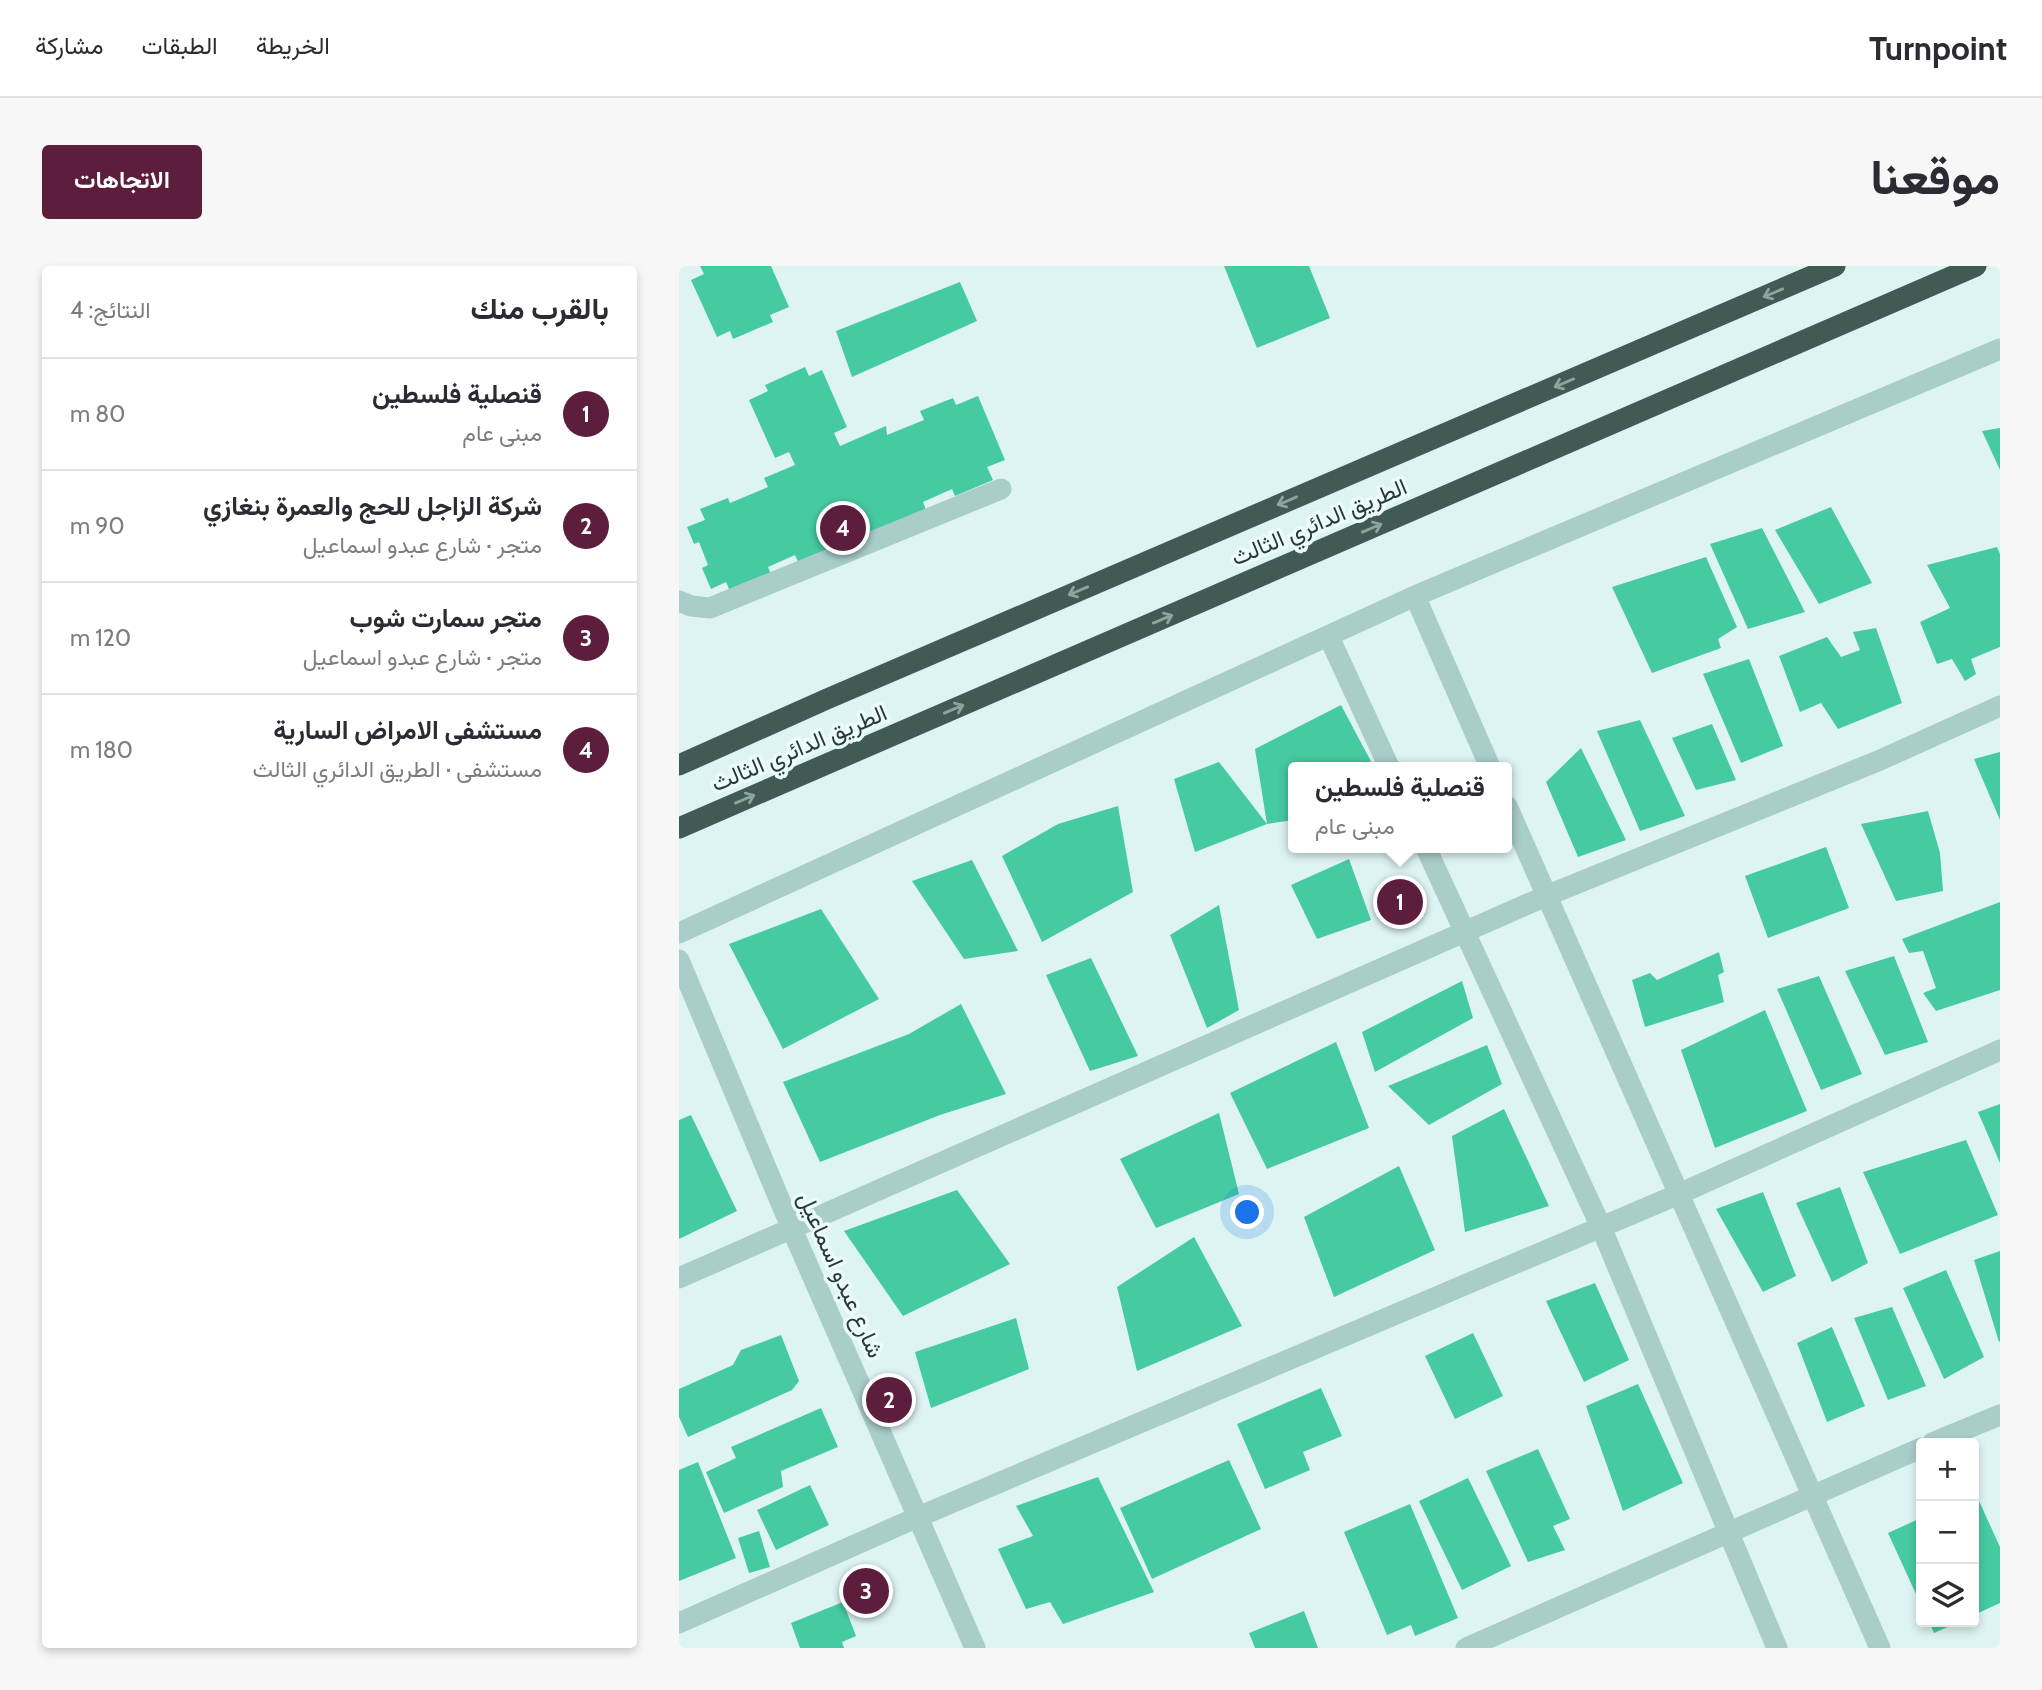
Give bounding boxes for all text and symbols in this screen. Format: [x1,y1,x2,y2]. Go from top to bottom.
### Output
text: Turnpoint [1869,28,2007,68]
text: مشاركة [35,31,103,60]
text: الطبقات [141,31,218,60]
text: الخريطة [256,31,330,60]
button: الاتجاهات [42,145,202,219]
text: موقعنا [1870,147,2000,206]
one-way arrow [1762,287,1784,300]
text: بالقرب منك [471,290,609,327]
text: النتائج: 4 [70,296,151,324]
one-way arrow [1553,377,1575,390]
text: قنصلية فلسطين [372,378,542,410]
text: 80 m [70,400,125,428]
text: 1 [582,400,590,428]
text: مبنى عام [462,419,542,447]
street label: الطريق الدائري الثالث [1227,472,1413,576]
text: شركة الزاجل للحج والعمرة بنغازي [203,490,542,522]
one-way arrow [1277,496,1298,509]
pin: 4 [820,502,866,554]
text: 90 m [70,512,124,540]
text: 2 [580,512,592,540]
one-way arrow [1360,521,1382,534]
text: متجر · شارع عبدو اسماعيل [303,531,542,559]
one-way arrow [1068,585,1089,598]
text: متجر سمارت شوب [350,602,542,634]
one-way arrow [1152,612,1173,625]
text: 120 m [70,624,131,652]
text: 3 [580,624,592,652]
text: متجر · شارع عبدو اسماعيل [303,643,542,671]
street label: الطريق الدائري الثالث [707,698,893,802]
one-way arrow [943,702,964,715]
text: مستشفى الامراض السارية [273,714,542,746]
text: 180 m [70,736,133,764]
text: 4 [579,736,593,764]
text: مستشفى · الطريق الدائري الثالث [252,755,542,783]
popup [1288,762,1512,853]
text: قنصلية فلسطين [1315,771,1485,803]
one-way arrow [734,792,756,805]
text: مبنى عام [1315,812,1395,840]
pin: 1 [1377,876,1423,928]
street label: شارع عبدو اسماعيل [790,1188,890,1363]
your location [1230,1195,1264,1229]
pin: 2 [866,1374,912,1426]
map controls [1916,1438,1979,1627]
button: + [1916,1438,1979,1501]
button: − [1916,1501,1979,1564]
button: layers [1916,1564,1979,1627]
pin: 3 [843,1565,889,1617]

